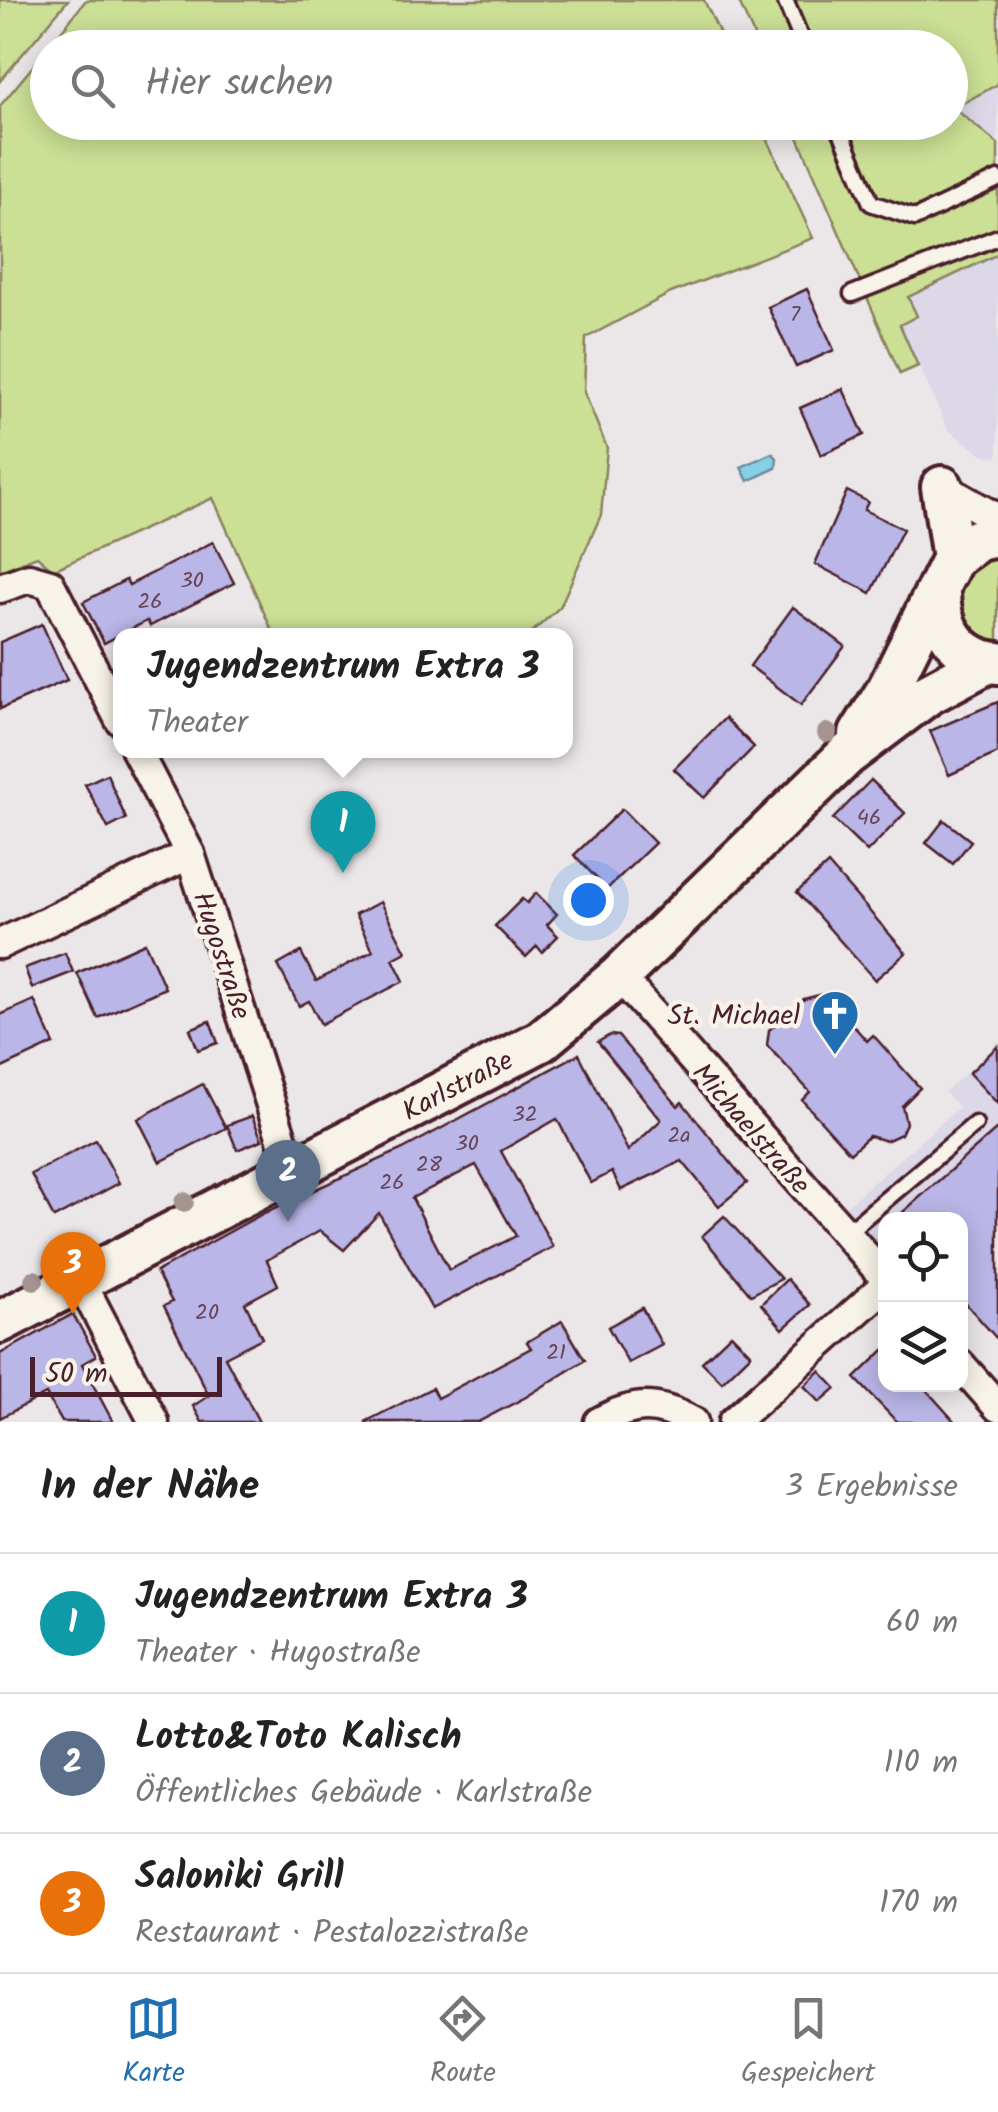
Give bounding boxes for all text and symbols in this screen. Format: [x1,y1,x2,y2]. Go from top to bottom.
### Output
search box [30,30,968,140]
text: Hier suchen [145,55,334,115]
icon: search [65,58,120,113]
house number: 7 [790,298,801,333]
house number: 30 [180,564,204,599]
house number: 26 [137,585,163,620]
popup [113,628,573,758]
text: Jugendzentrum Extra 3 [147,638,539,698]
text: Theater [147,698,248,749]
pin: 1 [310,790,376,873]
house number: 46 [857,801,881,836]
your location [563,875,614,926]
street label: Hugostraße [179,886,263,1026]
church icon: St. Michael [809,988,861,1056]
place label: St. Michael [668,994,800,1039]
street label: Karlstraße [395,1039,522,1134]
street label: Michaelstraße [680,1053,821,1206]
house number: 32 [512,1098,538,1133]
house number: 2a [667,1119,691,1154]
house number: 30 [455,1127,479,1162]
pin: 2 [256,1140,320,1222]
house number: 28 [416,1148,443,1183]
house number: 26 [379,1166,405,1201]
map controls [878,1212,968,1392]
button: locate [878,1212,968,1302]
pin: 3 [40,1232,106,1314]
house number: 20 [195,1296,219,1331]
button: layers [878,1302,968,1392]
house number: 21 [546,1336,566,1371]
scale bar [30,1352,222,1396]
text: 50 m [45,1352,108,1397]
text: In der Nähe [40,1454,259,1521]
text: 3 Ergebnisse [785,1462,958,1513]
text: Jugendzentrum Extra 3 [135,1568,528,1628]
text: 1 [68,1598,77,1649]
text: 60 m [886,1598,958,1649]
text: Theater · Hugostraße [135,1628,421,1679]
text: Lotto&Toto Kalisch [135,1708,462,1768]
text: 2 [63,1738,82,1789]
text: 110 m [884,1738,958,1789]
text: Öffentliches Gebäude · Karlstraße [135,1768,592,1819]
text: Saloniki Grill [135,1848,344,1908]
text: 3 [64,1878,81,1929]
text: 170 m [879,1878,958,1929]
text: Restaurant · Pestalozzistraße [135,1908,528,1959]
tab: Karte [123,1991,185,2096]
tab: Route [430,1991,496,2096]
tab: Gespeichert [741,1991,875,2096]

